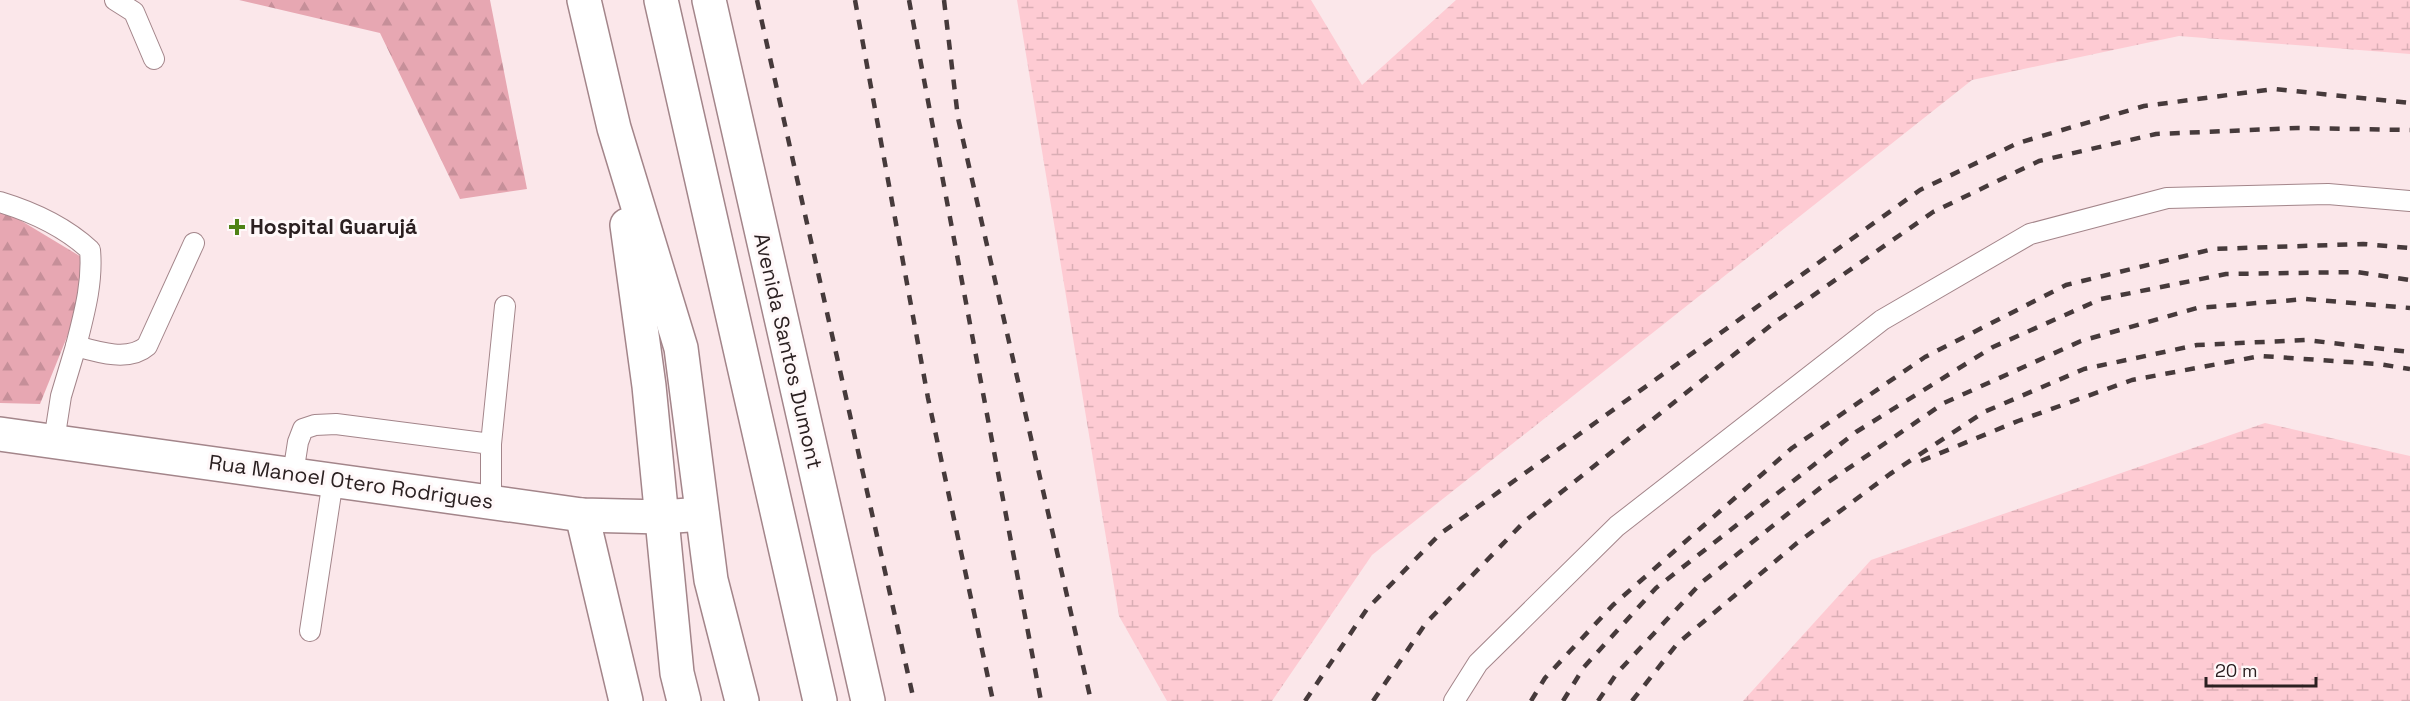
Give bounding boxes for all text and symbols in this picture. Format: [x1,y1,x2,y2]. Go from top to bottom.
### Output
place label: Hospital Guarujá [250,213,417,240]
marker: Hospital Guarujá [228,218,246,236]
street label: Avenida Santos Dumont [748,230,829,472]
street label: Rua Manoel Otero Rodrigues [207,448,495,515]
scale bar [2206,650,2316,688]
text: 20 m [2215,659,2258,682]

